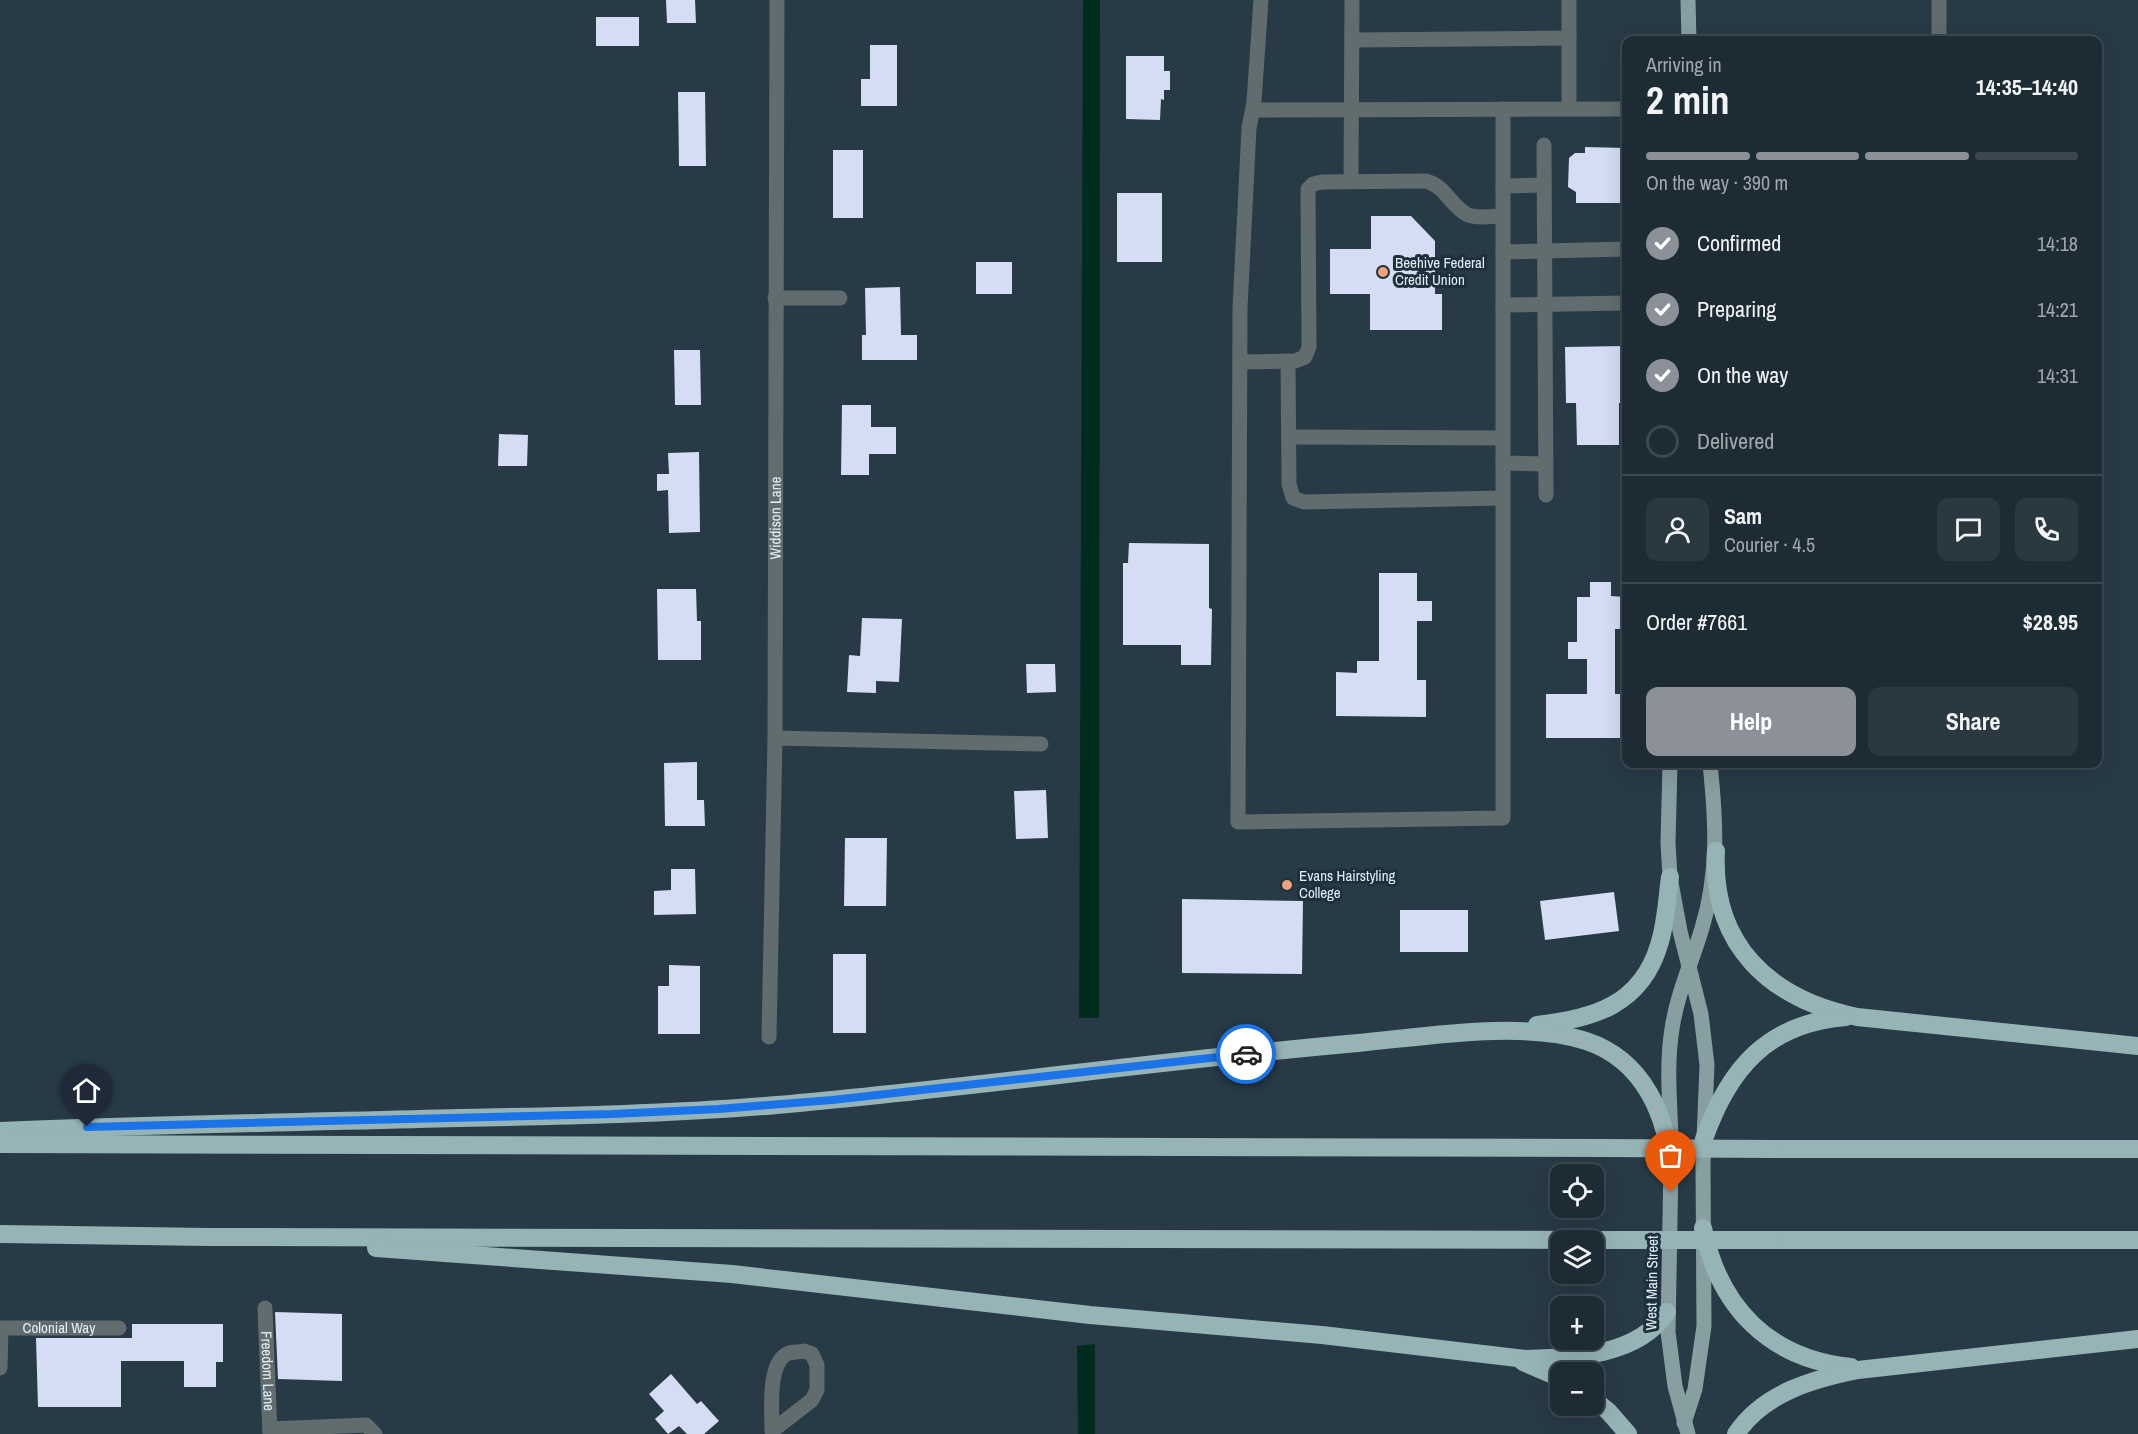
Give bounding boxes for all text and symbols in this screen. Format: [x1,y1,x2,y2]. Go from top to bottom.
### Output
text: Arriving in [1646,51,1722,78]
text: 14:35–14:40 [1976,72,2078,102]
text: 2 min [1646,74,1730,126]
text: On the way · 390 m [1646,169,1788,196]
icon: check [1646,227,1679,260]
text: Confirmed [1697,228,1781,258]
text: 14:18 [2037,230,2078,257]
place label: Beehive Federal Credit Union [1395,252,1485,290]
marker: Beehive Federal Credit Union [1376,265,1390,279]
icon: check [1646,293,1679,326]
text: Preparing [1697,294,1776,324]
text: 14:21 [2037,296,2078,323]
icon: check [1646,359,1679,392]
text: On the way [1697,360,1788,390]
text: 14:31 [2037,362,2078,389]
text: Delivered [1697,426,1774,456]
street label: Widdison Lane [764,476,786,559]
button: person [1646,498,1709,561]
button: chat [1937,498,2000,561]
button: phone [2015,498,2078,561]
text: Sam [1724,501,1762,531]
text: Courier · 4.5 [1724,531,1815,558]
text: Order #7661 [1646,607,1747,637]
text: $28.95 [2023,607,2078,637]
button: Help [1646,687,1856,756]
button: Share [1868,687,2078,756]
place label: Evans Hairstyling College [1299,865,1396,903]
marker: Evans Hairstyling College [1280,878,1294,892]
courier [1216,1024,1276,1084]
icon: car [1230,1038,1263,1071]
pin [61,1065,112,1127]
icon: home [70,1074,103,1107]
pin [1645,1130,1696,1192]
icon: bag [1654,1139,1687,1172]
map controls [1550,1164,1604,1416]
button: locate [1550,1164,1604,1218]
button: layers [1550,1230,1604,1284]
street label: West Main Street [1640,1235,1663,1331]
button: + [1550,1296,1604,1350]
street label: Colonial Way [23,1317,96,1338]
street label: Freedom Lane [256,1331,280,1411]
button: − [1550,1362,1604,1416]

